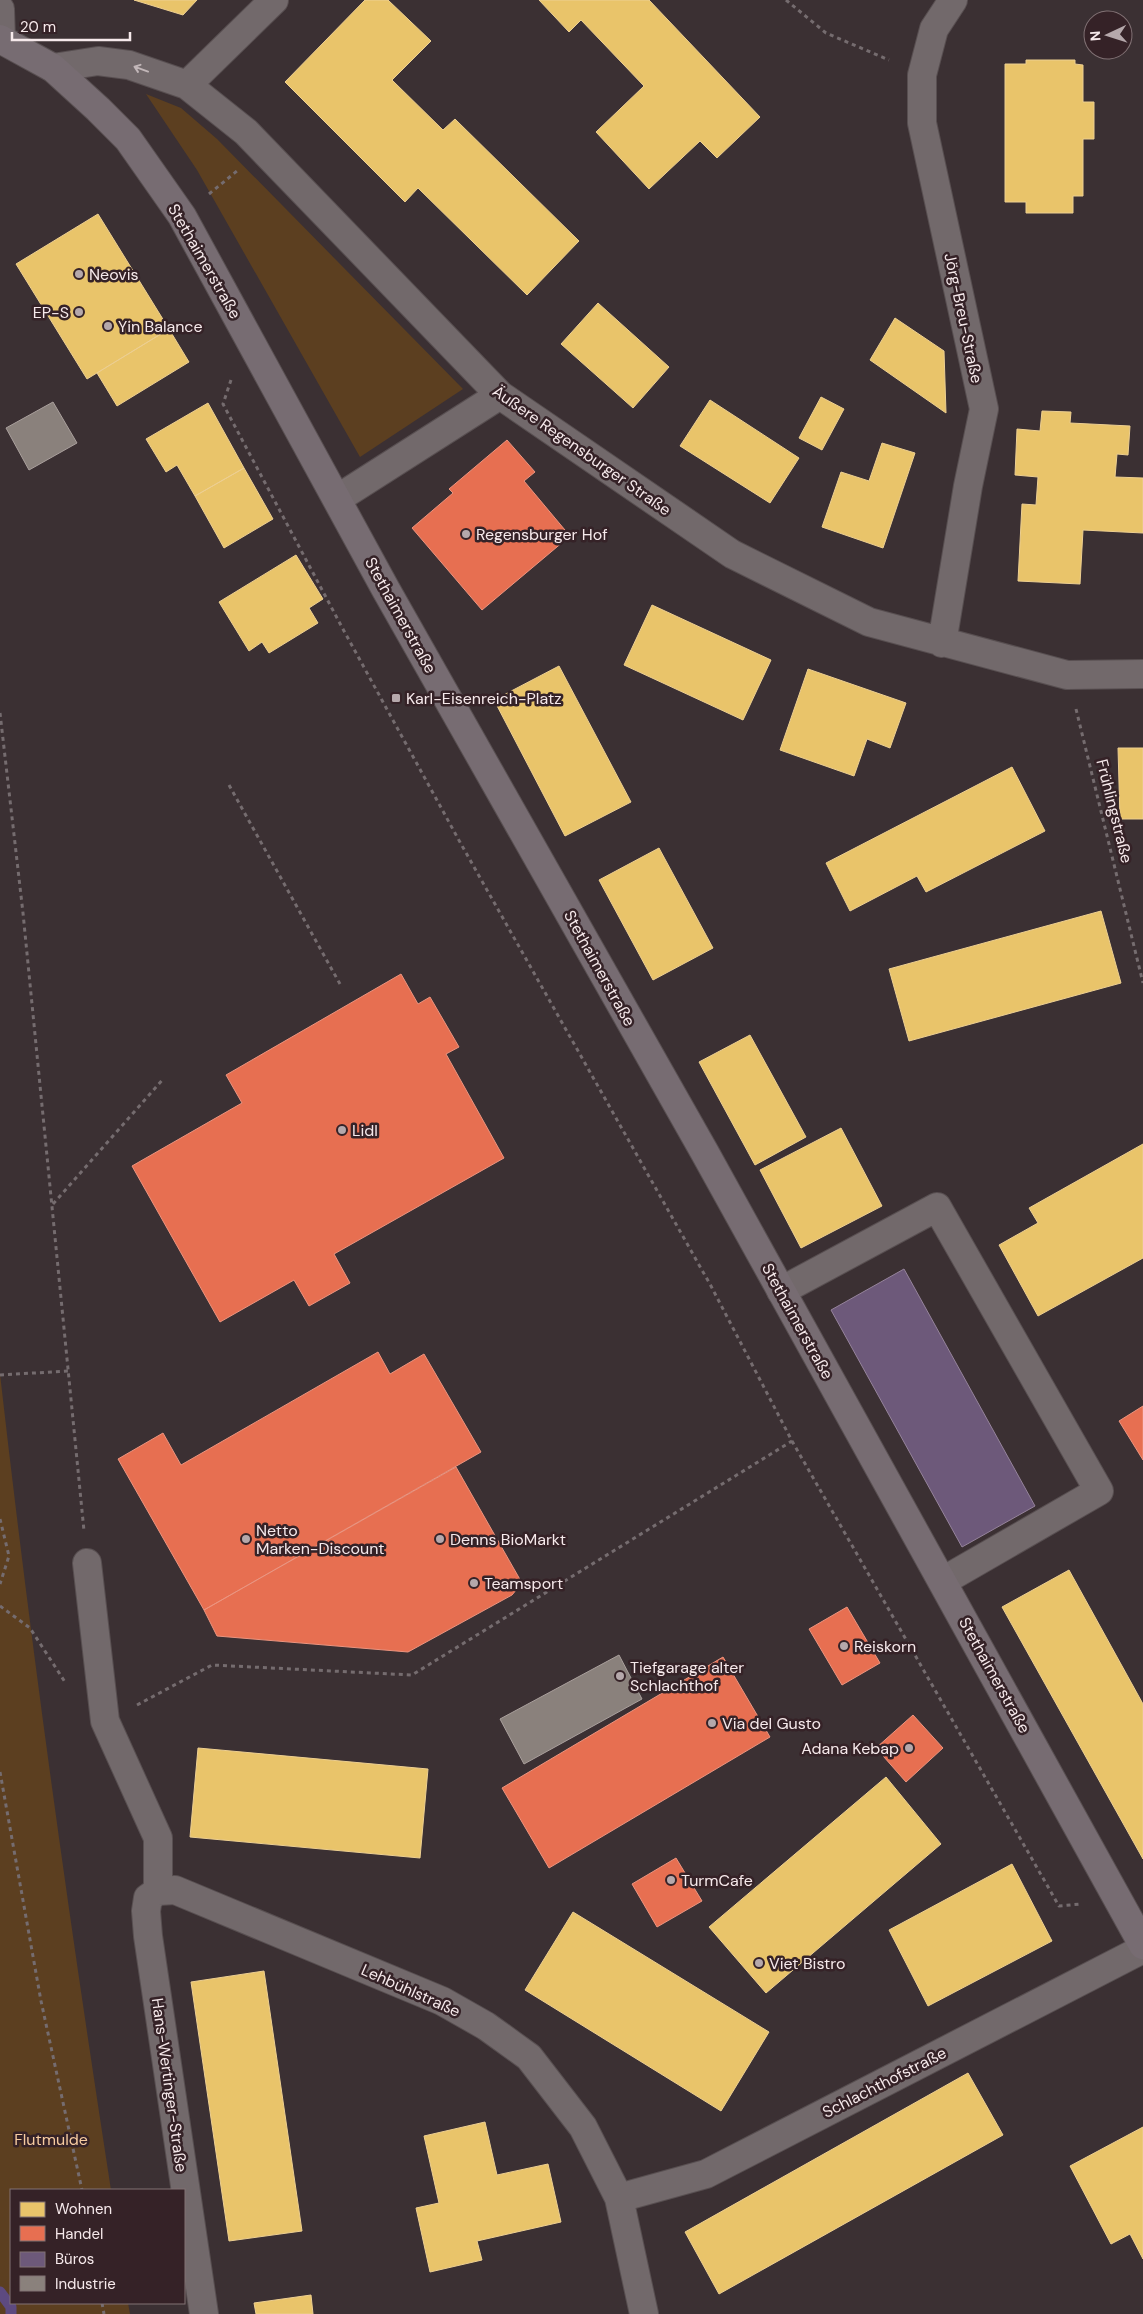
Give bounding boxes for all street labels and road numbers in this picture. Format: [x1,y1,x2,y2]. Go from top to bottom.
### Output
street label: Stethaimerstraße [163,200,246,323]
street label: Jörg-Breu-Straße [939,251,988,385]
street label: Äußere Regensburger Straße [488,381,675,520]
street label: Stethaimerstraße [360,554,441,677]
street label: Frühlingstraße [1091,757,1138,865]
street label: Stethaimerstraße [559,907,640,1030]
street label: Stethaimerstraße [757,1260,838,1383]
street label: Stethaimerstraße [954,1614,1035,1737]
street label: Lehbühlstraße [358,1959,464,2022]
street label: Hans-Wertinger-Straße [147,1997,192,2174]
street label: Schlachthofstraße [819,2042,950,2123]

